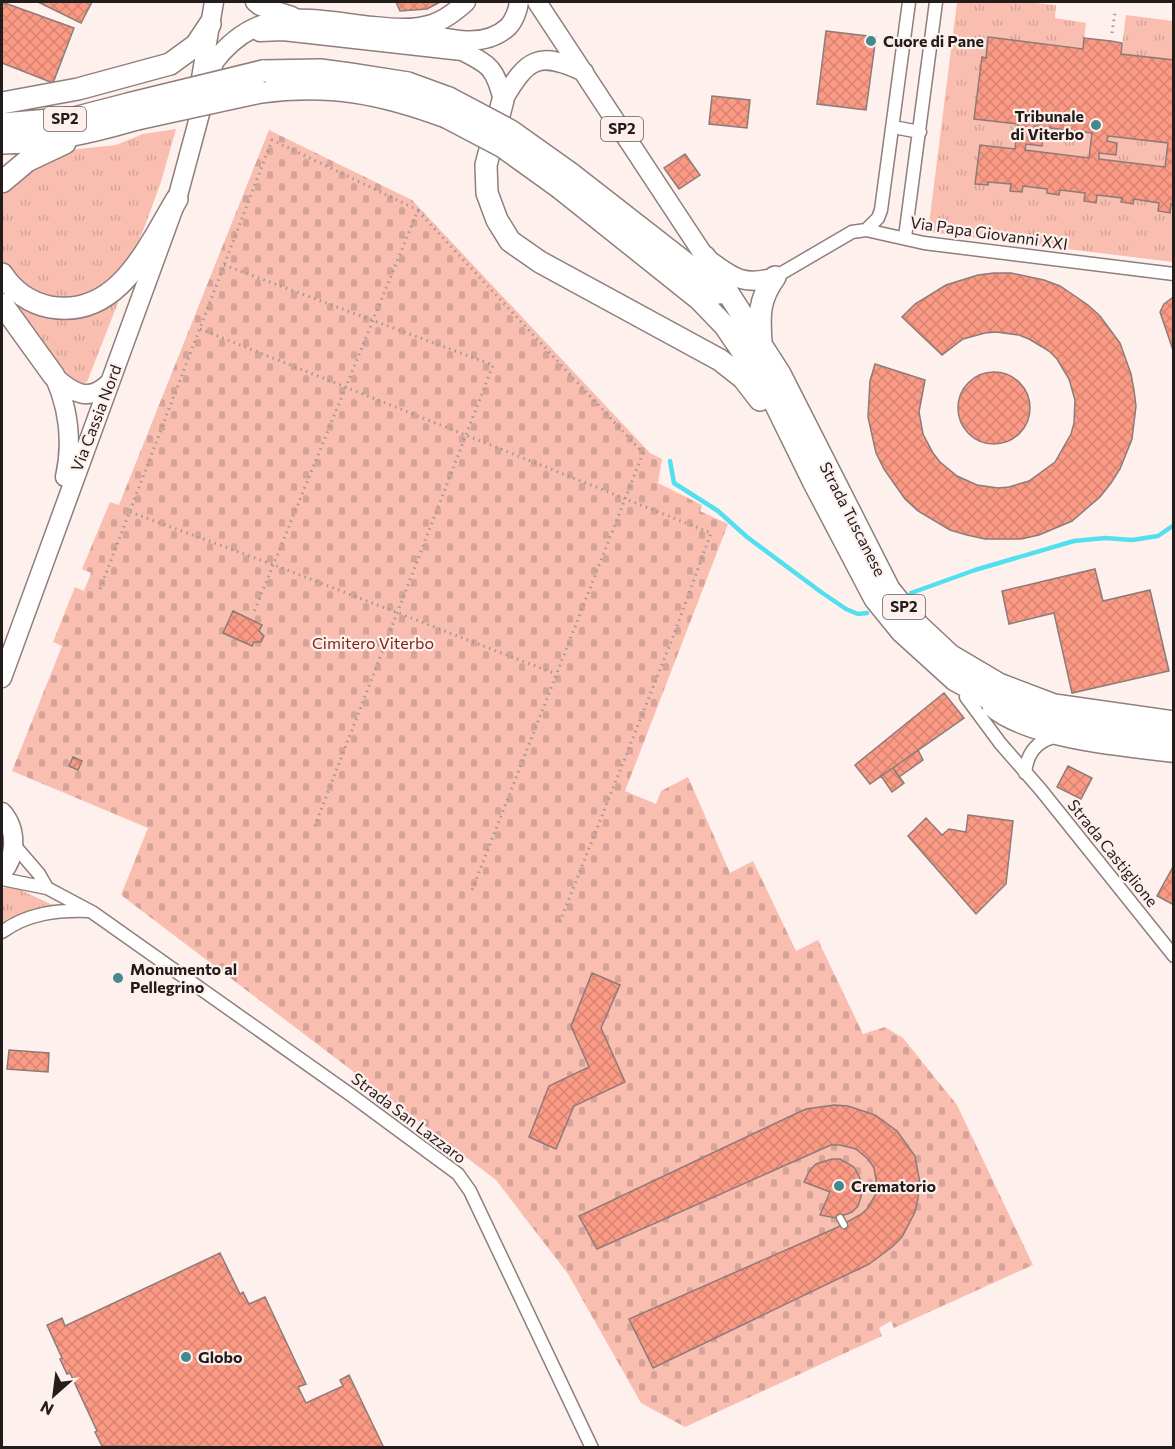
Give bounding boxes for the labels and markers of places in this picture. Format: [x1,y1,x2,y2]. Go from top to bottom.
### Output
place label: Cuore di Pane [883,31,984,50]
marker: Cuore di Pane [864,34,878,48]
place label: Tribunale di Viterbo [1011,106,1084,143]
marker: Tribunale di Viterbo [1089,118,1103,132]
place label: Monumento al Pellegrino [130,959,237,996]
marker: Monumento al Pellegrino [111,971,125,985]
place label: Crematorio [851,1176,936,1195]
marker: Crematorio [832,1179,846,1193]
place label: Globo [198,1347,243,1366]
marker: Globo [179,1350,193,1364]

